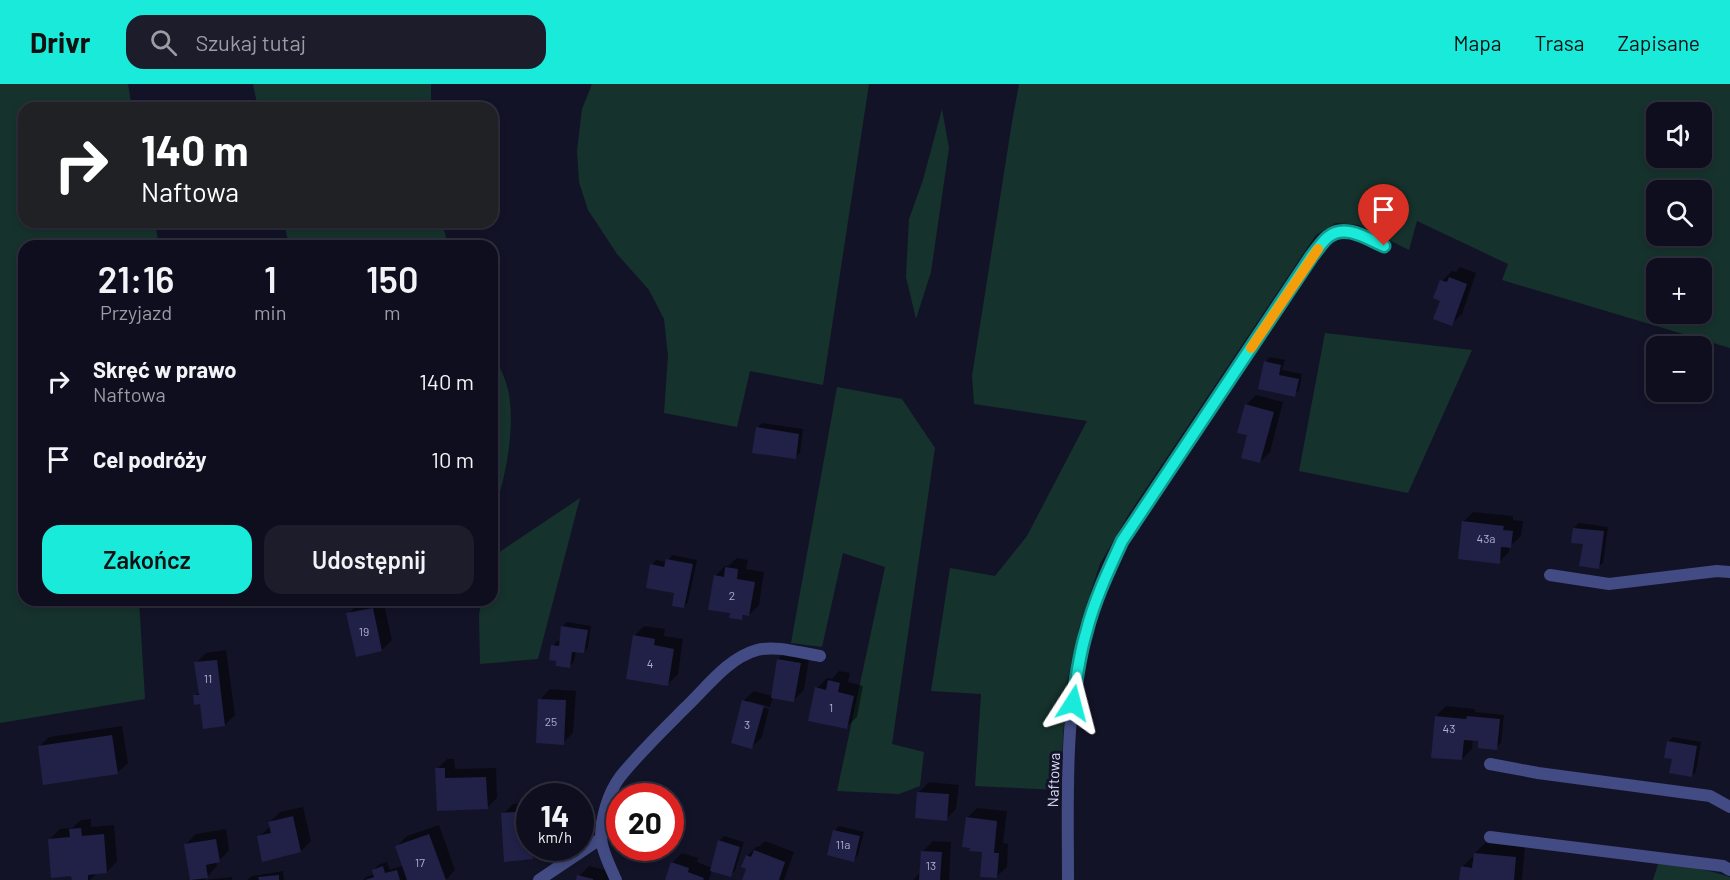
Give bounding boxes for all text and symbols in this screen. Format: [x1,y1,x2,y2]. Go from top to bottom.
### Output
search box [126,15,546,69]
text: Drivr [30,25,90,59]
icon: search [147,26,180,59]
text: Szukaj tutaj [195,29,306,55]
text: Mapa [1454,30,1502,55]
text: Trasa [1535,30,1585,55]
text: Zapisane [1618,30,1700,55]
map controls [1646,102,1712,402]
button: sound [1646,102,1712,168]
text: 140 m [141,124,249,174]
icon: right [42,126,120,204]
text: Naftowa [141,175,239,207]
button: search [1646,180,1712,246]
pin [1358,184,1409,246]
icon: arrive [1367,193,1400,226]
text: 21:16 [98,257,174,300]
text: 1 [264,257,277,300]
text: 150 [366,257,418,300]
button: + [1646,258,1712,324]
text: Przyjazd [100,300,172,324]
text: min [254,300,286,324]
text: m [384,300,401,324]
button: − [1646,336,1712,402]
text: Skręć w prawo [93,356,237,382]
icon: right [42,365,75,398]
text: 140 m [419,368,474,394]
text: Naftowa [93,382,166,406]
icon: arrive [42,443,75,476]
text: Cel podróży [93,446,207,472]
text: 10 m [431,446,474,472]
button: Zakończ [42,525,252,594]
button: Udostępnij [264,525,474,594]
house number: 43a [1477,531,1495,545]
house number: 2 [729,588,735,602]
house number: 19 [359,624,369,638]
house number: 4 [647,656,653,670]
house number: 11 [204,671,212,685]
position arrow [1041,671,1105,735]
house number: 1 [829,700,833,714]
house number: 25 [545,714,557,728]
house number: 3 [744,717,750,731]
house number: 43 [1443,721,1455,735]
street label: Naftowa [1043,752,1063,808]
speed limit sign: 20 [606,783,684,861]
text: 14 [541,797,569,833]
text: km/h [538,828,572,846]
house number: 11a [836,837,850,851]
house number: 17 [415,855,425,869]
house number: 13 [926,858,936,872]

